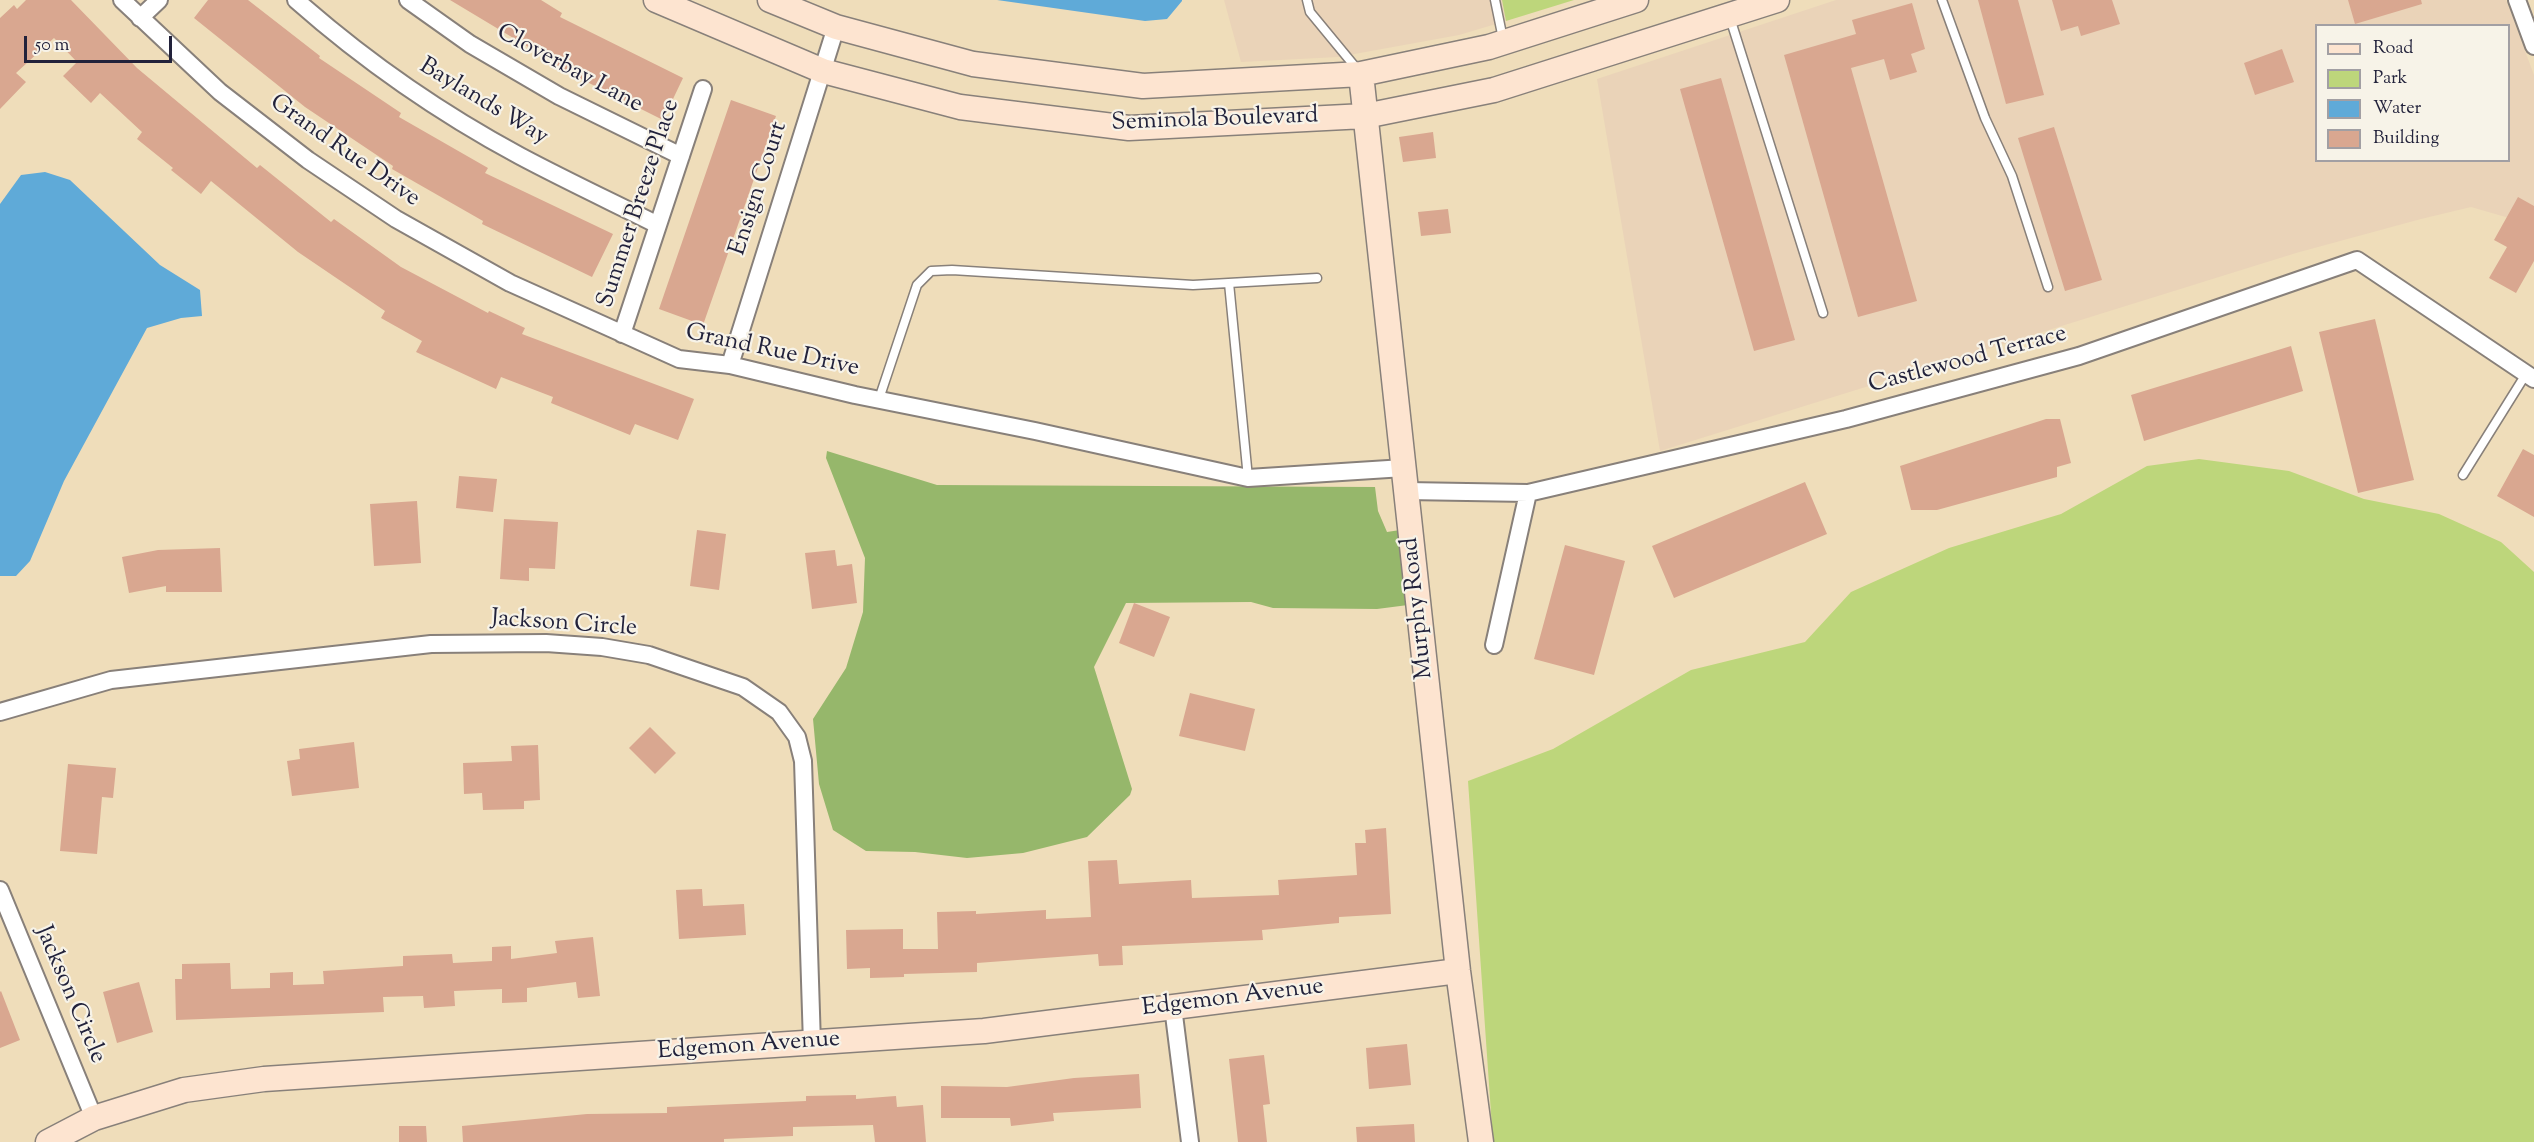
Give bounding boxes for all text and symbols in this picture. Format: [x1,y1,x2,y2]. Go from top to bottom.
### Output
street label: Cloverbay Lane [491,19,647,121]
scale bar [27,24,176,62]
legend [2315,24,2510,162]
text: 50 m [35,33,69,59]
text: Road [2373,36,2413,62]
street label: Baylands Way [413,53,553,153]
text: Park [2373,66,2407,92]
street label: Grand Rue Drive [263,90,425,214]
street label: Summer Breeze Place [593,96,687,312]
text: Water [2373,96,2421,122]
street label: Seminola Boulevard [1111,103,1319,139]
street label: Ensign Court [725,119,795,259]
text: Building [2373,126,2439,152]
street label: Grand Rue Drive [683,320,861,384]
street label: Castlewood Terrace [1866,321,2070,401]
street label: Murphy Road [1397,536,1441,680]
street label: Jackson Circle [490,606,638,644]
street label: Jackson Circle [27,922,111,1068]
street label: Edgemon Avenue [1141,974,1325,1024]
street label: Edgemon Avenue [657,1026,841,1068]

